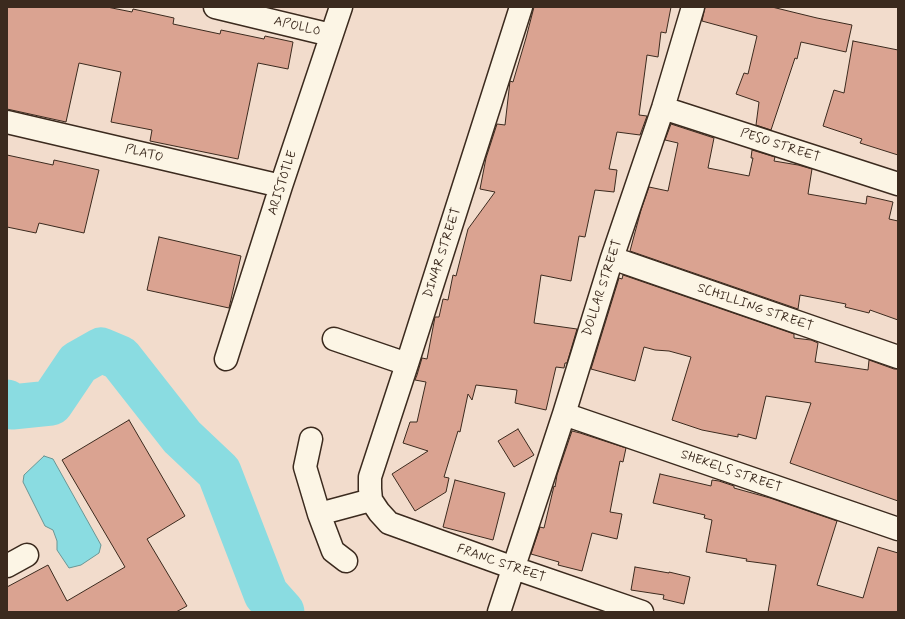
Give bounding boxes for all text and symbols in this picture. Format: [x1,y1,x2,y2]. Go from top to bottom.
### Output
street label: APOLLO [272,14,322,40]
street label: PESO STREET [738,126,822,166]
street label: PLATO [123,142,165,166]
street label: ARISTOTLE [265,149,301,217]
street label: DINAR STREET [421,206,465,300]
street label: DOLLAR STREET [580,238,626,338]
street label: SCHILLING STREET [695,281,815,335]
street label: SHEKELS STREET [678,447,784,497]
street label: FRANC STREET [455,542,547,586]

